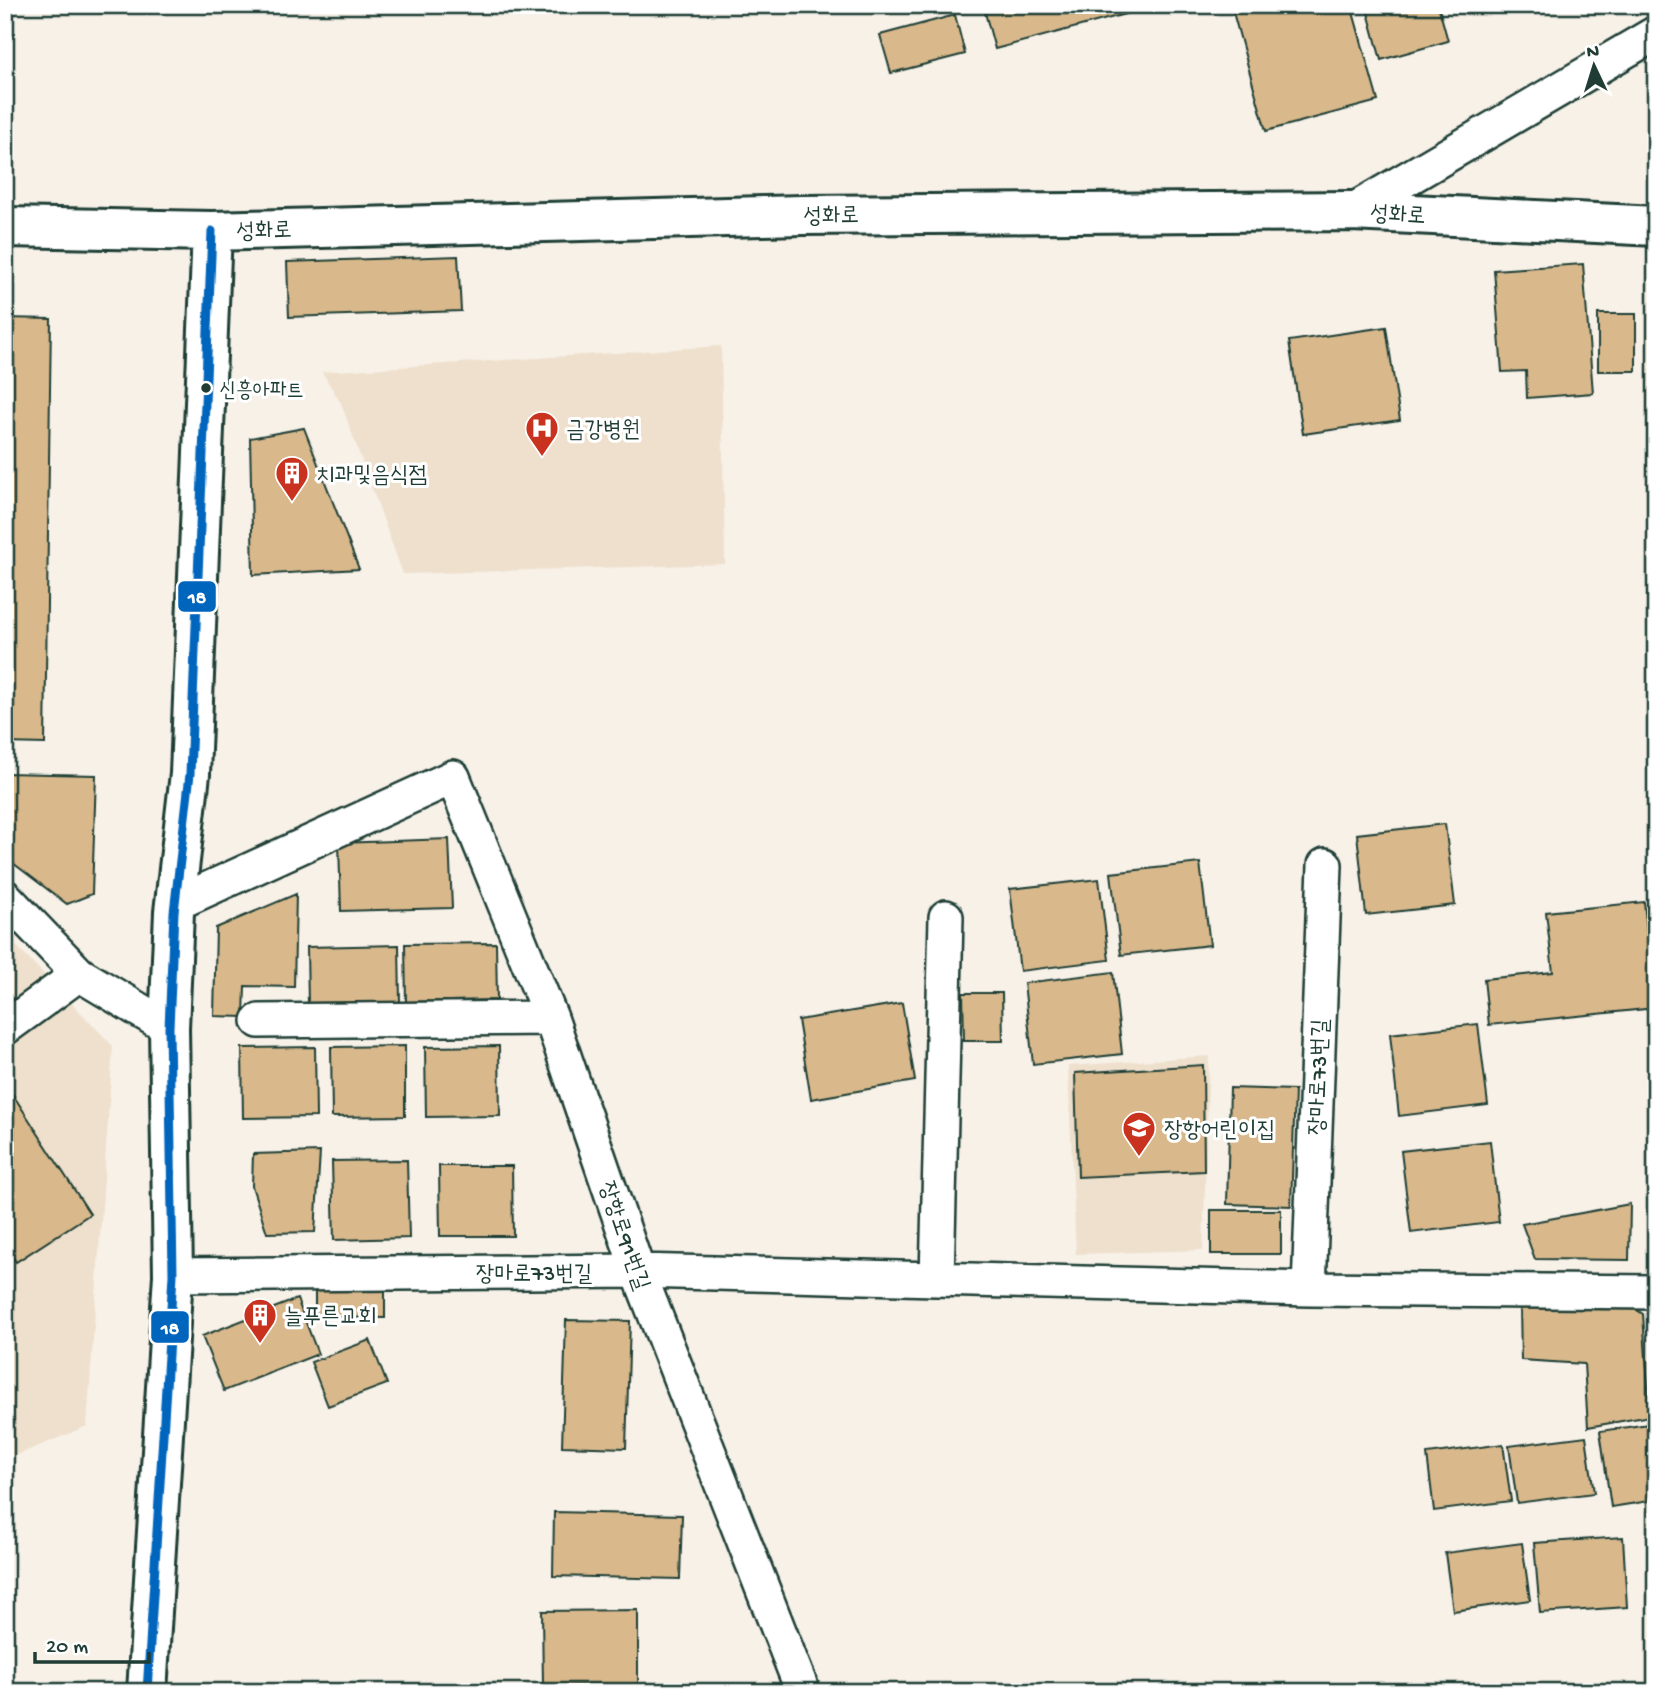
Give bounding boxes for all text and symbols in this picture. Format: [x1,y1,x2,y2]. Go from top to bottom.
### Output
north arrow [1560,32,1630,102]
text: N [1586,41,1600,64]
street label: 성화로 [1369,202,1426,231]
street label: 성화로 [803,204,859,231]
street label: 성화로 [236,218,292,247]
place label: 신흥아파트 [219,379,304,405]
marker: 신흥아파트 [199,381,213,395]
hospital icon: 금강병원 [523,409,561,458]
place label: 금강병원 [566,418,640,445]
building icon: 치과및음식점 [273,454,311,503]
place label: 치과및음식점 [316,463,427,490]
line badge: 18 [177,580,217,613]
text: 18 [187,588,207,611]
street label: 장마로73번길 [1305,1018,1336,1136]
school or university icon: 장항어린이집 [1120,1109,1158,1158]
place label: 장항어린이집 [1164,1118,1275,1145]
street label: 장항로91번길 [591,1178,654,1294]
street label: 장마로73번길 [476,1262,592,1289]
building icon: 늘푸른교회 [241,1296,279,1345]
place label: 늘푸른교회 [284,1305,377,1332]
line badge: 18 [150,1310,190,1344]
text: 18 [160,1319,180,1342]
scale bar [35,1620,149,1664]
text: 20 m [46,1636,88,1661]

